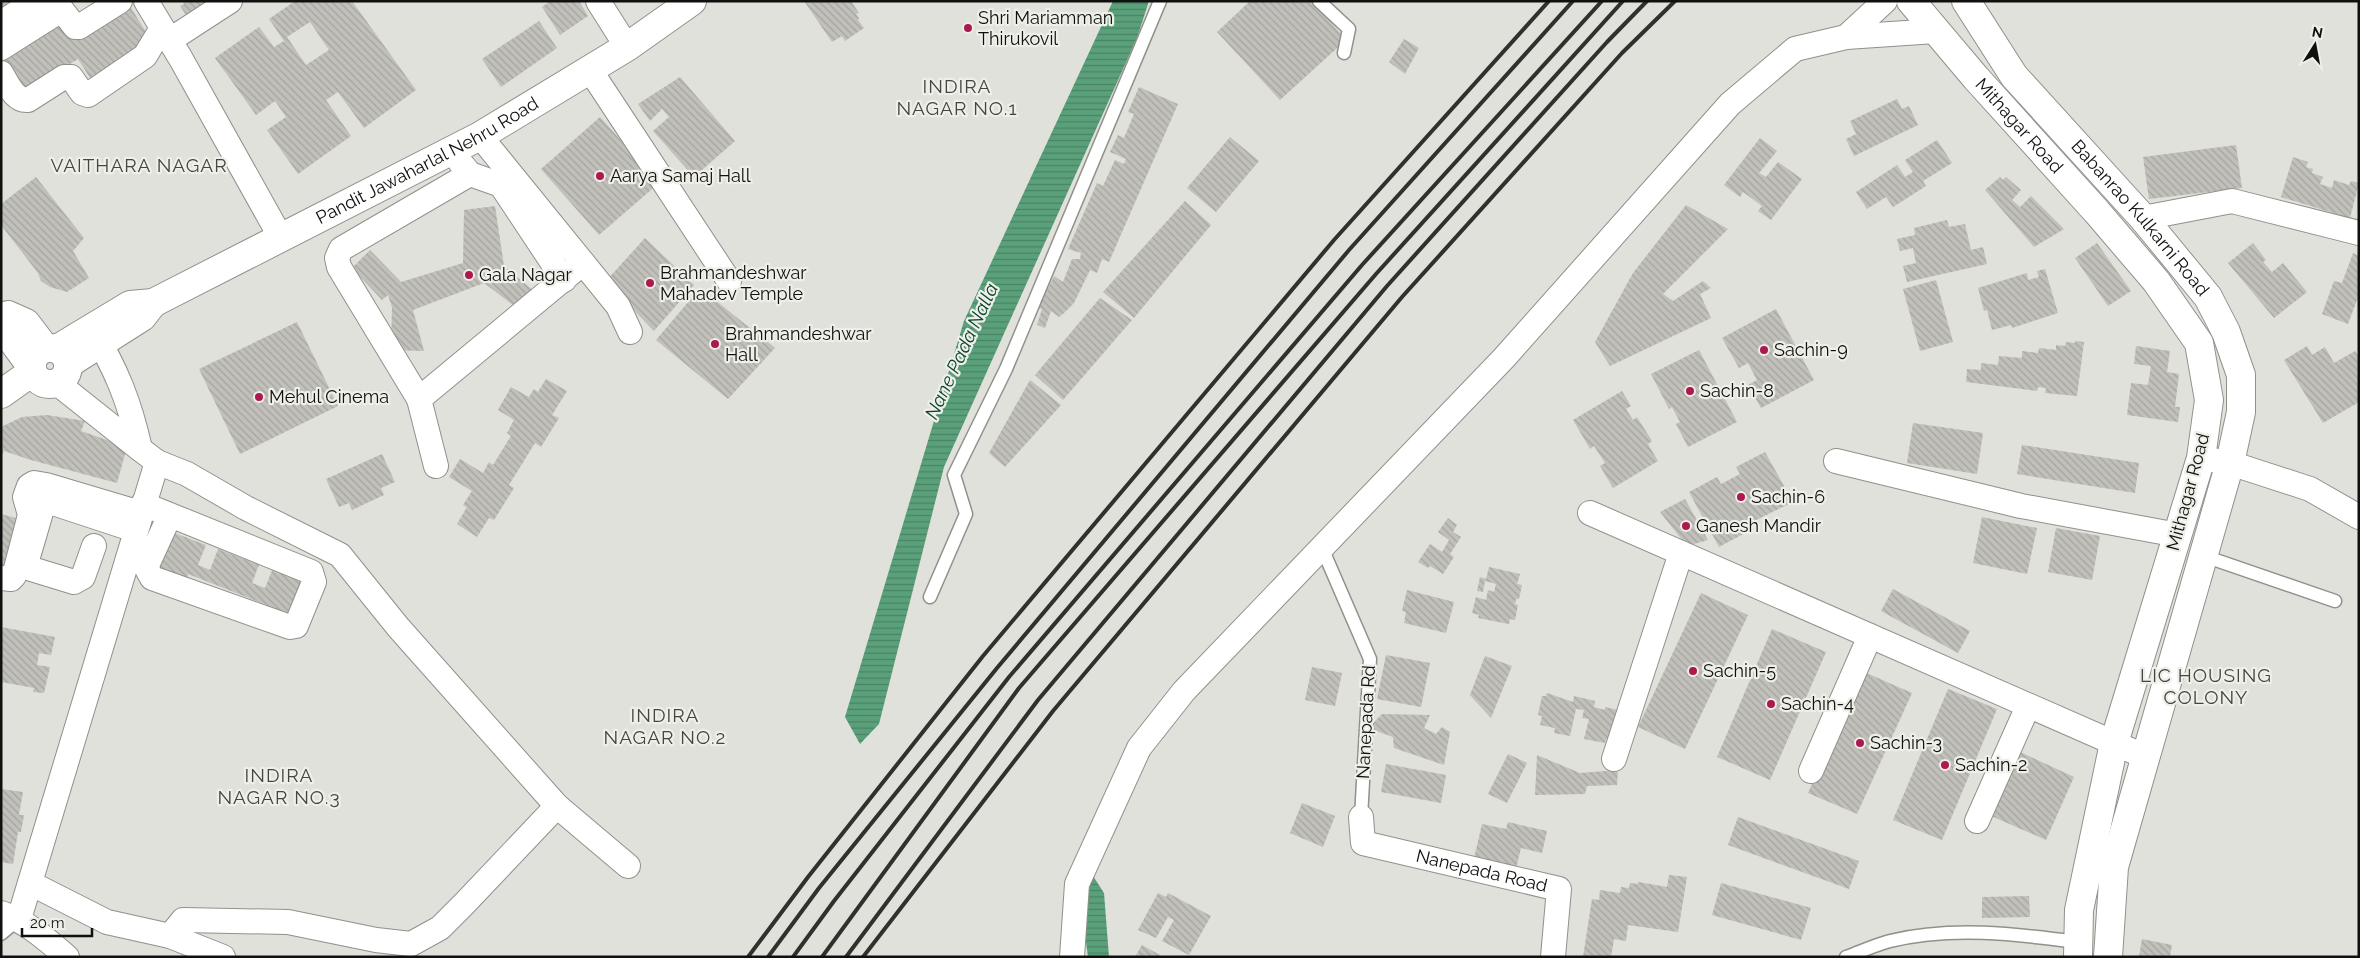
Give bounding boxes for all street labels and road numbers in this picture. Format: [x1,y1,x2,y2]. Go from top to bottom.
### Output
street label: Mithagar Road [1971,74,2068,177]
street label: Pandit Jawaharlal Nehru Road [312,92,542,228]
street label: Babanrao Kulkarni Road [2067,135,2214,300]
street label: Mithagar Road [2162,431,2213,553]
street label: Nanepada Rd [1352,665,1379,779]
street label: Nanepada Road [1414,845,1550,896]

